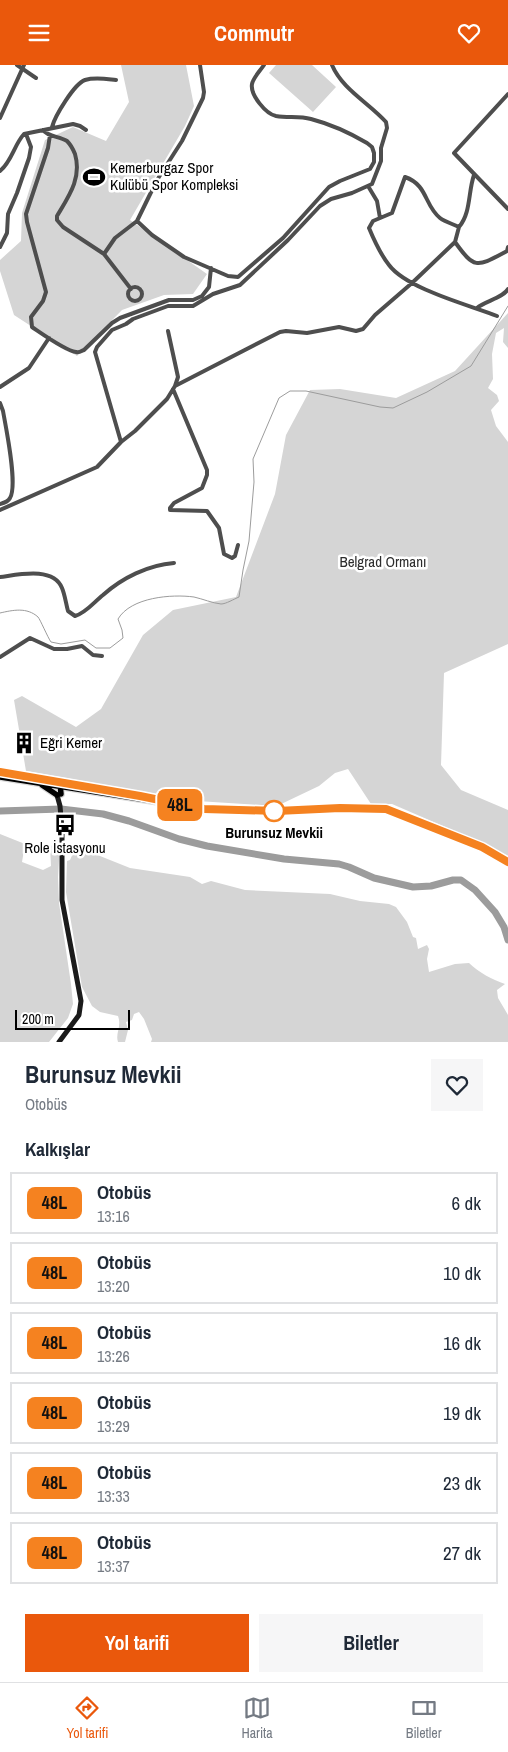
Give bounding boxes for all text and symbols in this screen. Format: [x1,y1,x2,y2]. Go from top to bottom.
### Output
text: Commutr [214,18,294,48]
icon: menu [25,19,53,47]
icon: heart [455,19,483,47]
place label: Kemerburgaz Spor Kulübü Spor Kompleksi [110,157,239,195]
sports icon: Kemerburgaz Spor Kulübü Spor Kompleksi [81,164,107,190]
park label: Belgrad Ormanı [340,551,426,572]
building icon: Eğri Kemer [11,730,37,756]
place label: Eğri Kemer [40,732,102,753]
line badge: 48L [151,789,209,821]
text: 48L [167,792,193,817]
marker: Burunsuz Mevkii [263,800,285,822]
bus stop icon: Role İstasyonu [52,812,78,838]
place label: Burunsuz Mevkii [225,822,323,843]
place label: Role İstasyonu [24,837,106,858]
scale bar [15,1007,130,1030]
text: 200 m [22,1010,54,1028]
text: Burunsuz Mevkii [25,1058,181,1090]
button: heart [431,1059,483,1111]
text: Otobüs [25,1093,67,1115]
text: Kalkışlar [25,1136,90,1162]
text: Otobüs [97,1179,152,1205]
text: 48L [42,1190,67,1215]
text: 6 dk [452,1190,481,1216]
text: 13:16 [97,1205,130,1227]
text: Otobüs [97,1249,152,1275]
text: 48L [42,1260,67,1285]
text: 10 dk [443,1260,481,1286]
text: 13:20 [97,1275,130,1297]
text: Otobüs [97,1319,152,1345]
text: 48L [42,1330,67,1355]
text: 16 dk [443,1330,481,1356]
text: 13:26 [97,1345,130,1367]
text: Otobüs [97,1389,152,1415]
text: 48L [42,1400,67,1425]
text: 19 dk [443,1400,481,1426]
text: 13:29 [97,1415,130,1437]
text: Otobüs [97,1459,152,1485]
text: 48L [42,1470,67,1495]
text: 23 dk [443,1470,481,1496]
text: 13:33 [97,1485,130,1507]
text: Otobüs [97,1529,152,1555]
text: 48L [42,1540,67,1565]
text: 27 dk [443,1540,481,1566]
text: 13:37 [97,1555,130,1577]
button: Yol tarifi [25,1614,249,1672]
button: Biletler [259,1614,483,1672]
tab: Yol tarifi [67,1694,108,1742]
tab: Harita [241,1694,273,1742]
tab: Biletler [406,1694,441,1742]

